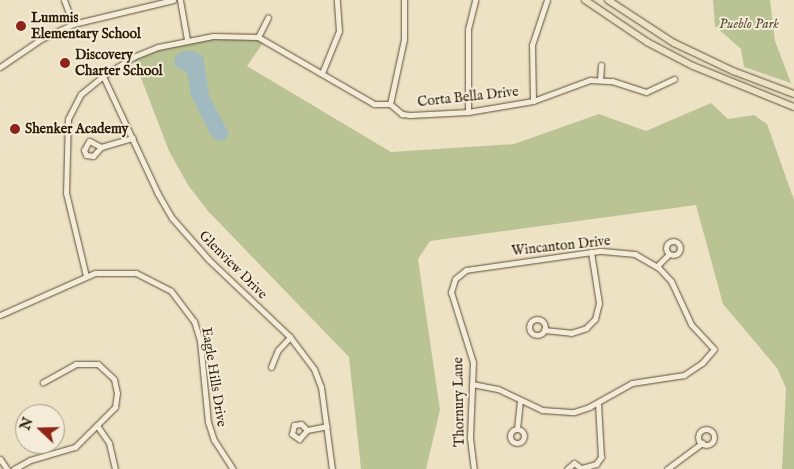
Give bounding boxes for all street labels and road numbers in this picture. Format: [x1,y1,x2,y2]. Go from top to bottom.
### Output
street label: Corta Bella Drive [417,83,519,111]
street label: Glenview Drive [195,227,271,303]
street label: Wincanton Drive [511,232,611,260]
street label: Eagle Hills Drive [198,326,230,428]
street label: Thornury Lane [450,357,468,447]

